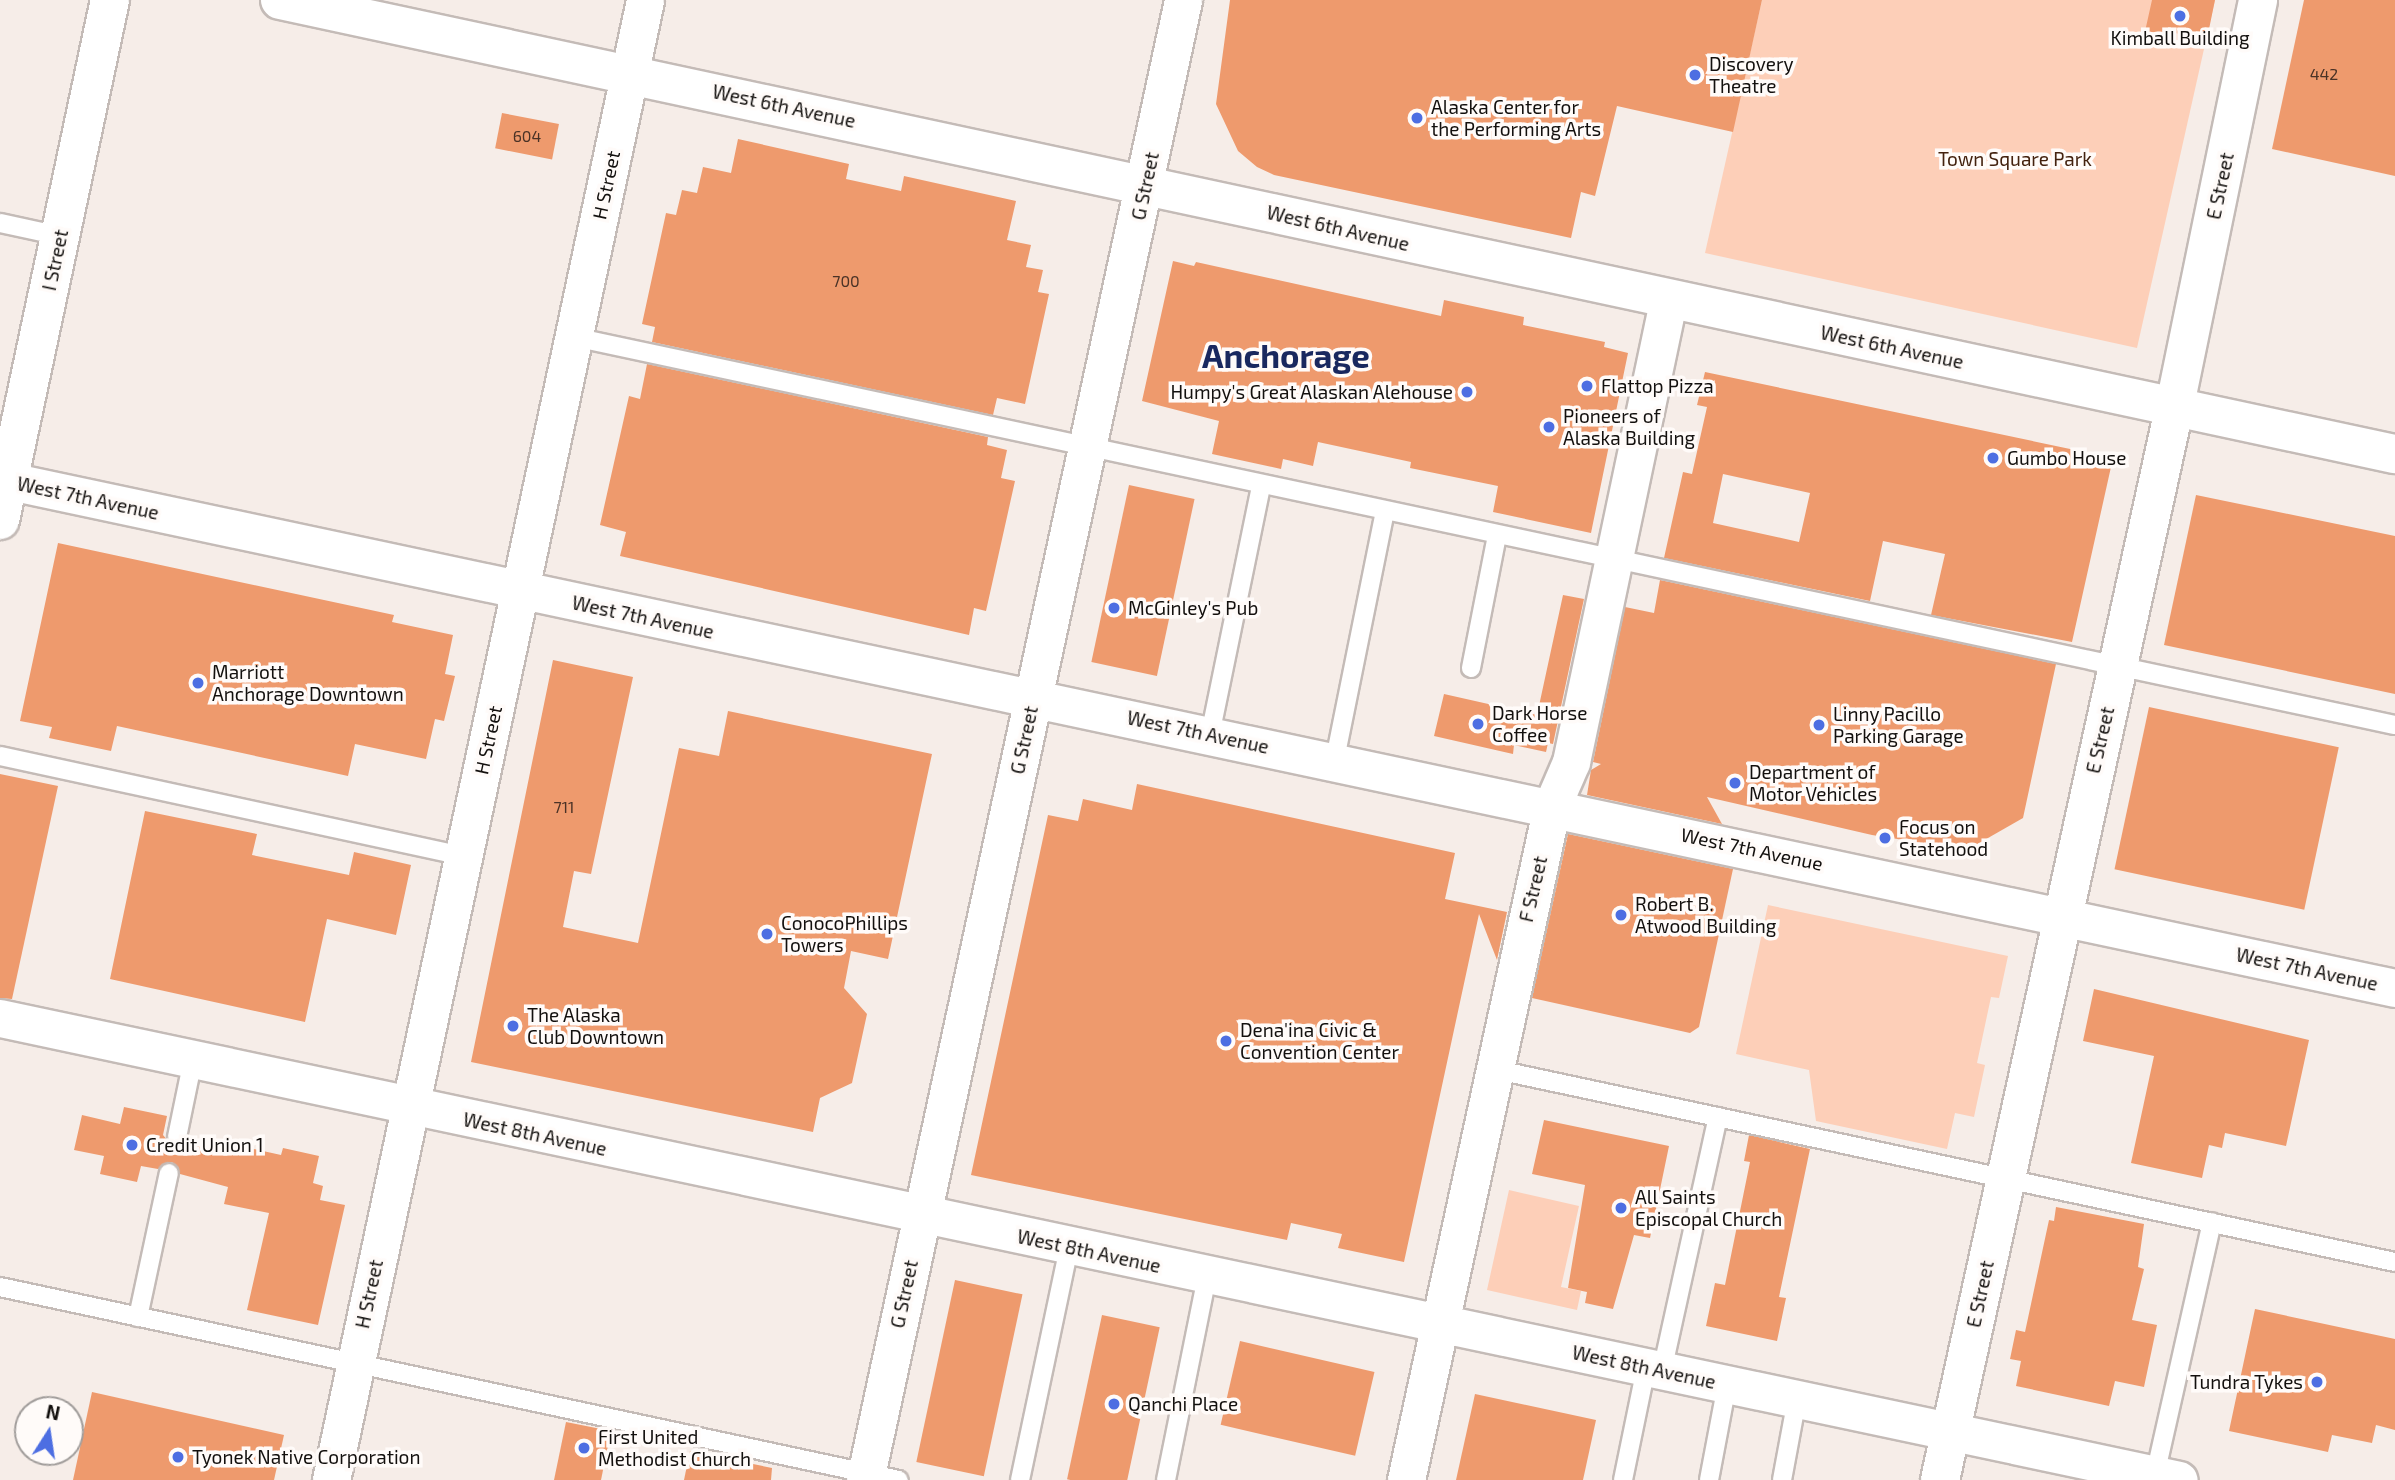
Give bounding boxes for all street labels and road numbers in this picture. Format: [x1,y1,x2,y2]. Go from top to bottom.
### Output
street label: West 6th Avenue [710,80,858,132]
street label: H Street [588,149,624,221]
street label: G Street [1127,150,1163,222]
street label: E Street [2202,151,2238,221]
street label: West 6th Avenue [1264,200,1412,256]
street label: I Street [37,227,73,293]
street label: West 6th Avenue [1818,321,1966,373]
street label: West 7th Avenue [15,472,161,524]
street label: West 7th Avenue [570,591,716,643]
street label: H Street [470,704,506,776]
street label: G Street [1006,704,1042,776]
street label: E Street [2081,704,2119,776]
street label: West 7th Avenue [1125,706,1271,758]
street label: West 7th Avenue [1679,823,1825,875]
street label: F Street [1514,854,1552,924]
street label: West 7th Avenue [2234,943,2380,995]
street label: West 8th Avenue [461,1108,609,1160]
street label: West 8th Avenue [1015,1225,1163,1277]
street label: H Street [351,1258,387,1330]
street label: G Street [886,1258,922,1330]
street label: E Street [1962,1259,1998,1329]
street label: West 8th Avenue [1570,1341,1718,1393]

